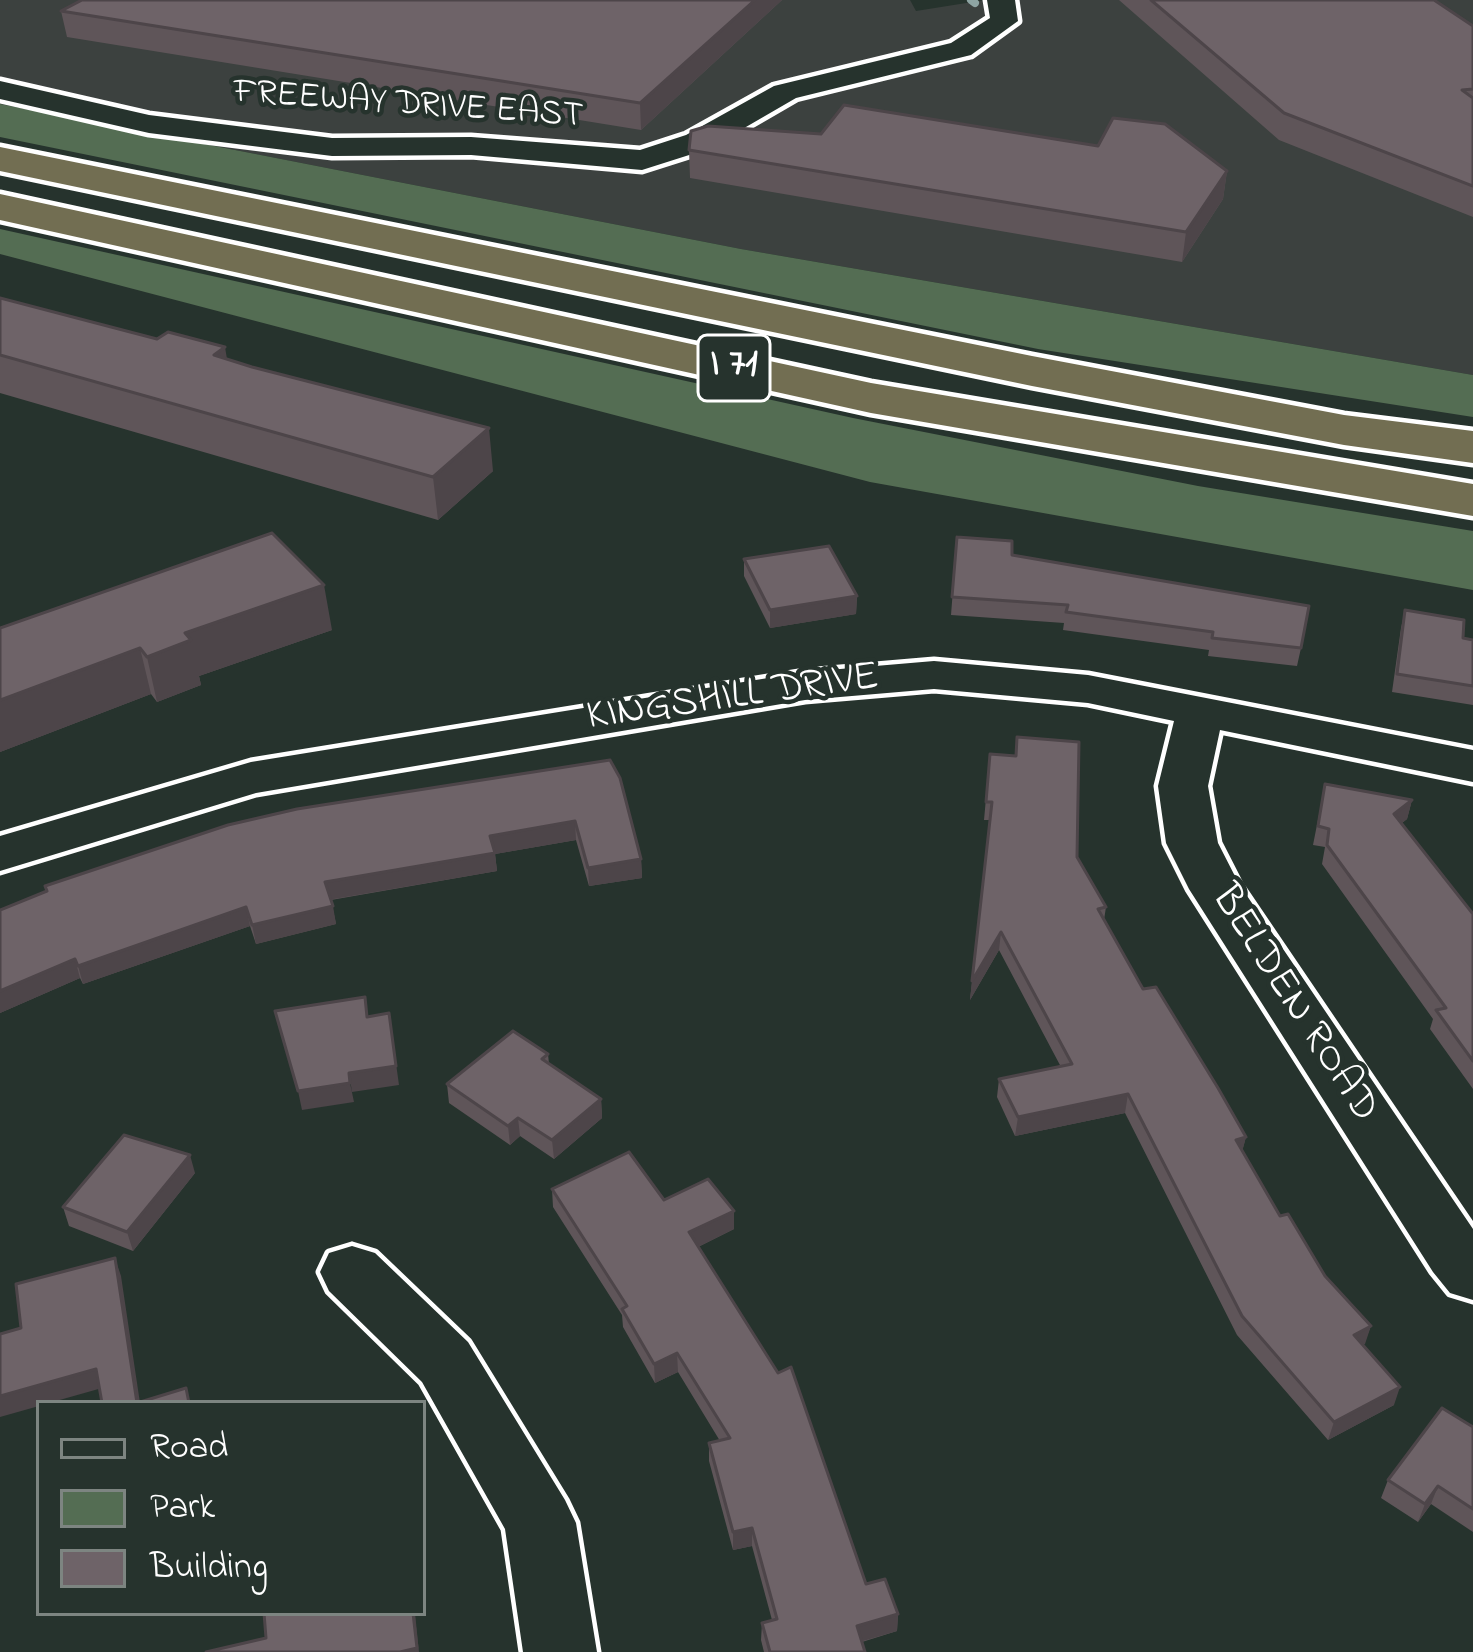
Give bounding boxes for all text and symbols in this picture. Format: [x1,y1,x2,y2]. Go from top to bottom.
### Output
street label: FREEWAY DRIVE EAST [232,73,584,141]
road number: I 71 [698,335,770,401]
street label: KINGSHILL DRIVE [584,655,882,745]
street label: BELDEN ROAD [1197,877,1387,1133]
legend [36,1400,426,1616]
text: Road [150,1422,228,1475]
text: Park [150,1482,215,1535]
text: Building [150,1542,268,1595]

